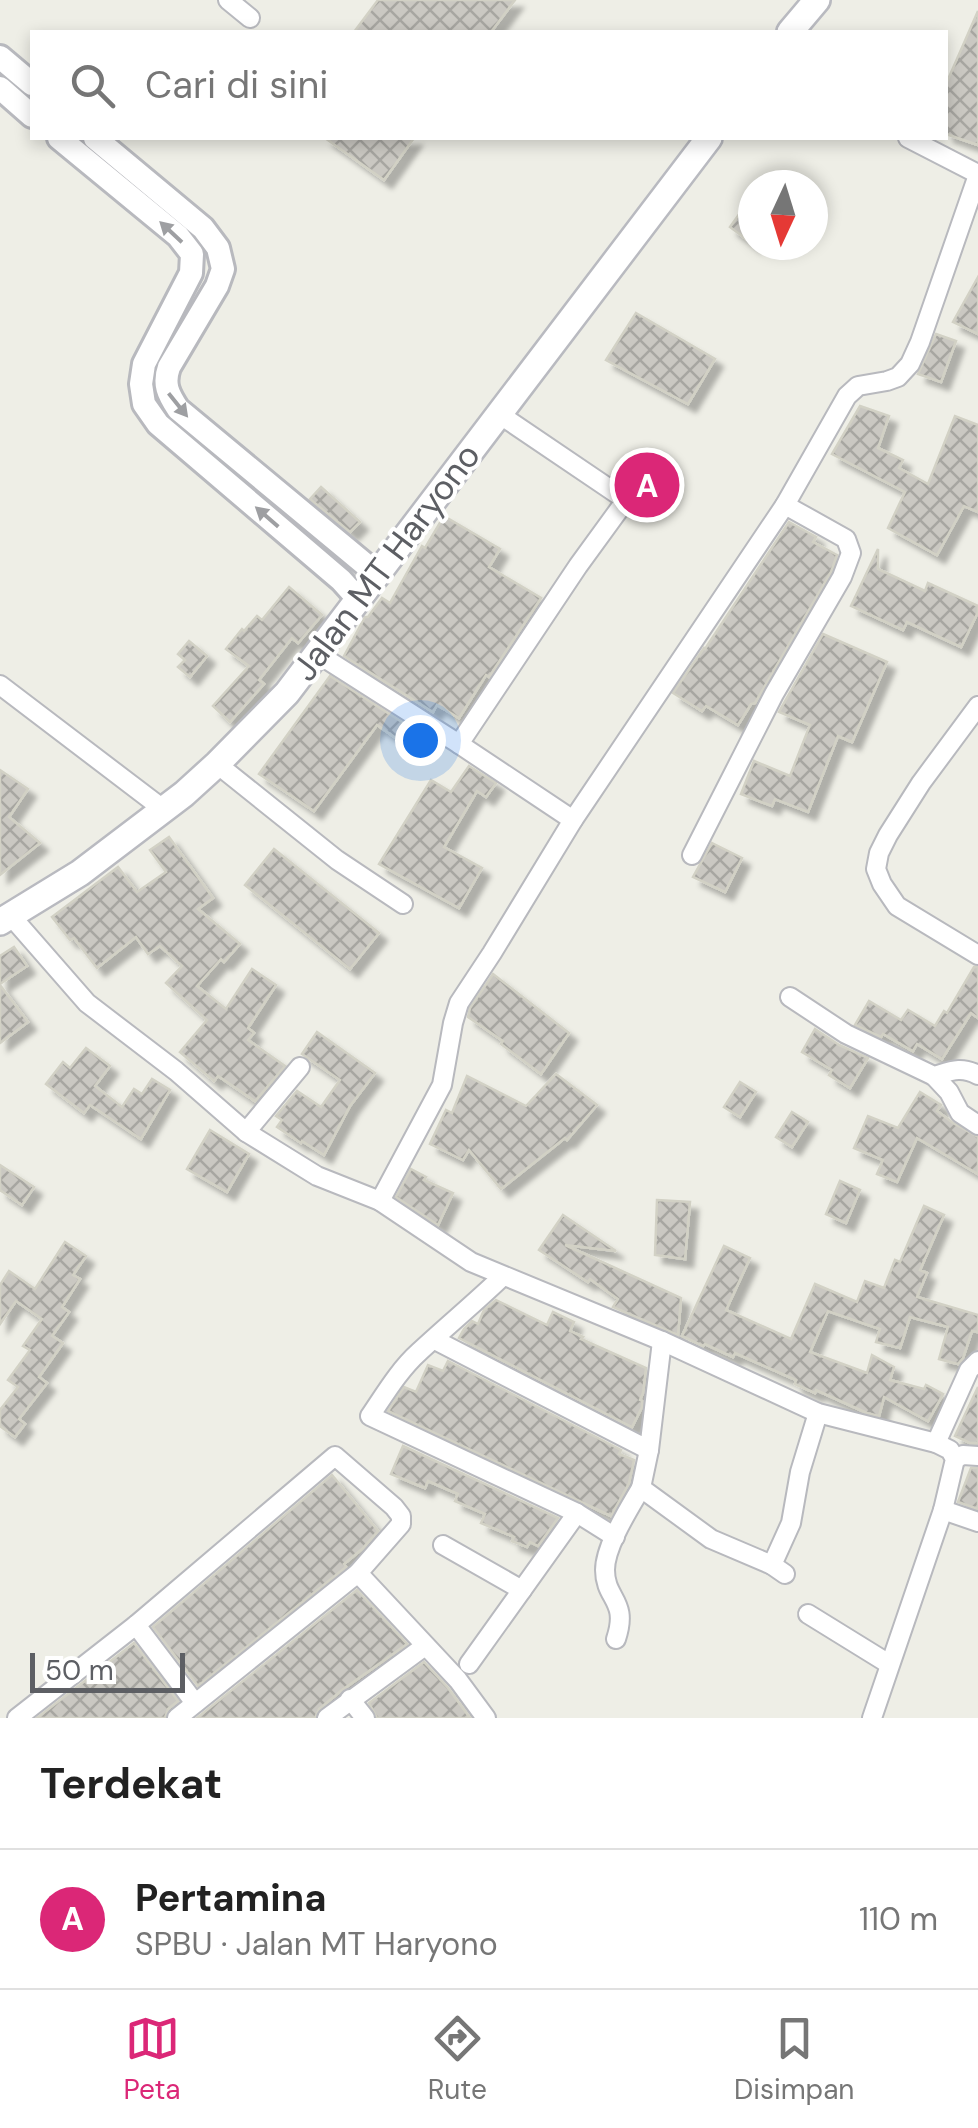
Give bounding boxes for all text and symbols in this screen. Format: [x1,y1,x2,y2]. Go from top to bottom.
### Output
search box [30,30,948,140]
icon: search [65,58,120,113]
text: Cari di sini [145,60,328,110]
north arrow [738,170,828,260]
one-way arrow [159,221,183,244]
one-way arrow [167,393,188,418]
street label: Jalan MT Haryono [281,434,491,690]
pin: A [614,448,680,522]
one-way arrow [255,506,280,528]
your location [395,715,446,766]
scale bar [30,1648,185,1692]
text: 50 m [45,1652,114,1689]
text: Terdekat [40,1756,222,1811]
text: Pertamina [135,1873,326,1923]
text: A [61,1898,84,1940]
text: 110 m [859,1898,938,1940]
text: SPBU · Jalan MT Haryono [135,1923,498,1965]
tab: Peta [124,2011,181,2108]
tab: Rute [428,2011,487,2108]
tab: Disimpan [734,2011,854,2108]

